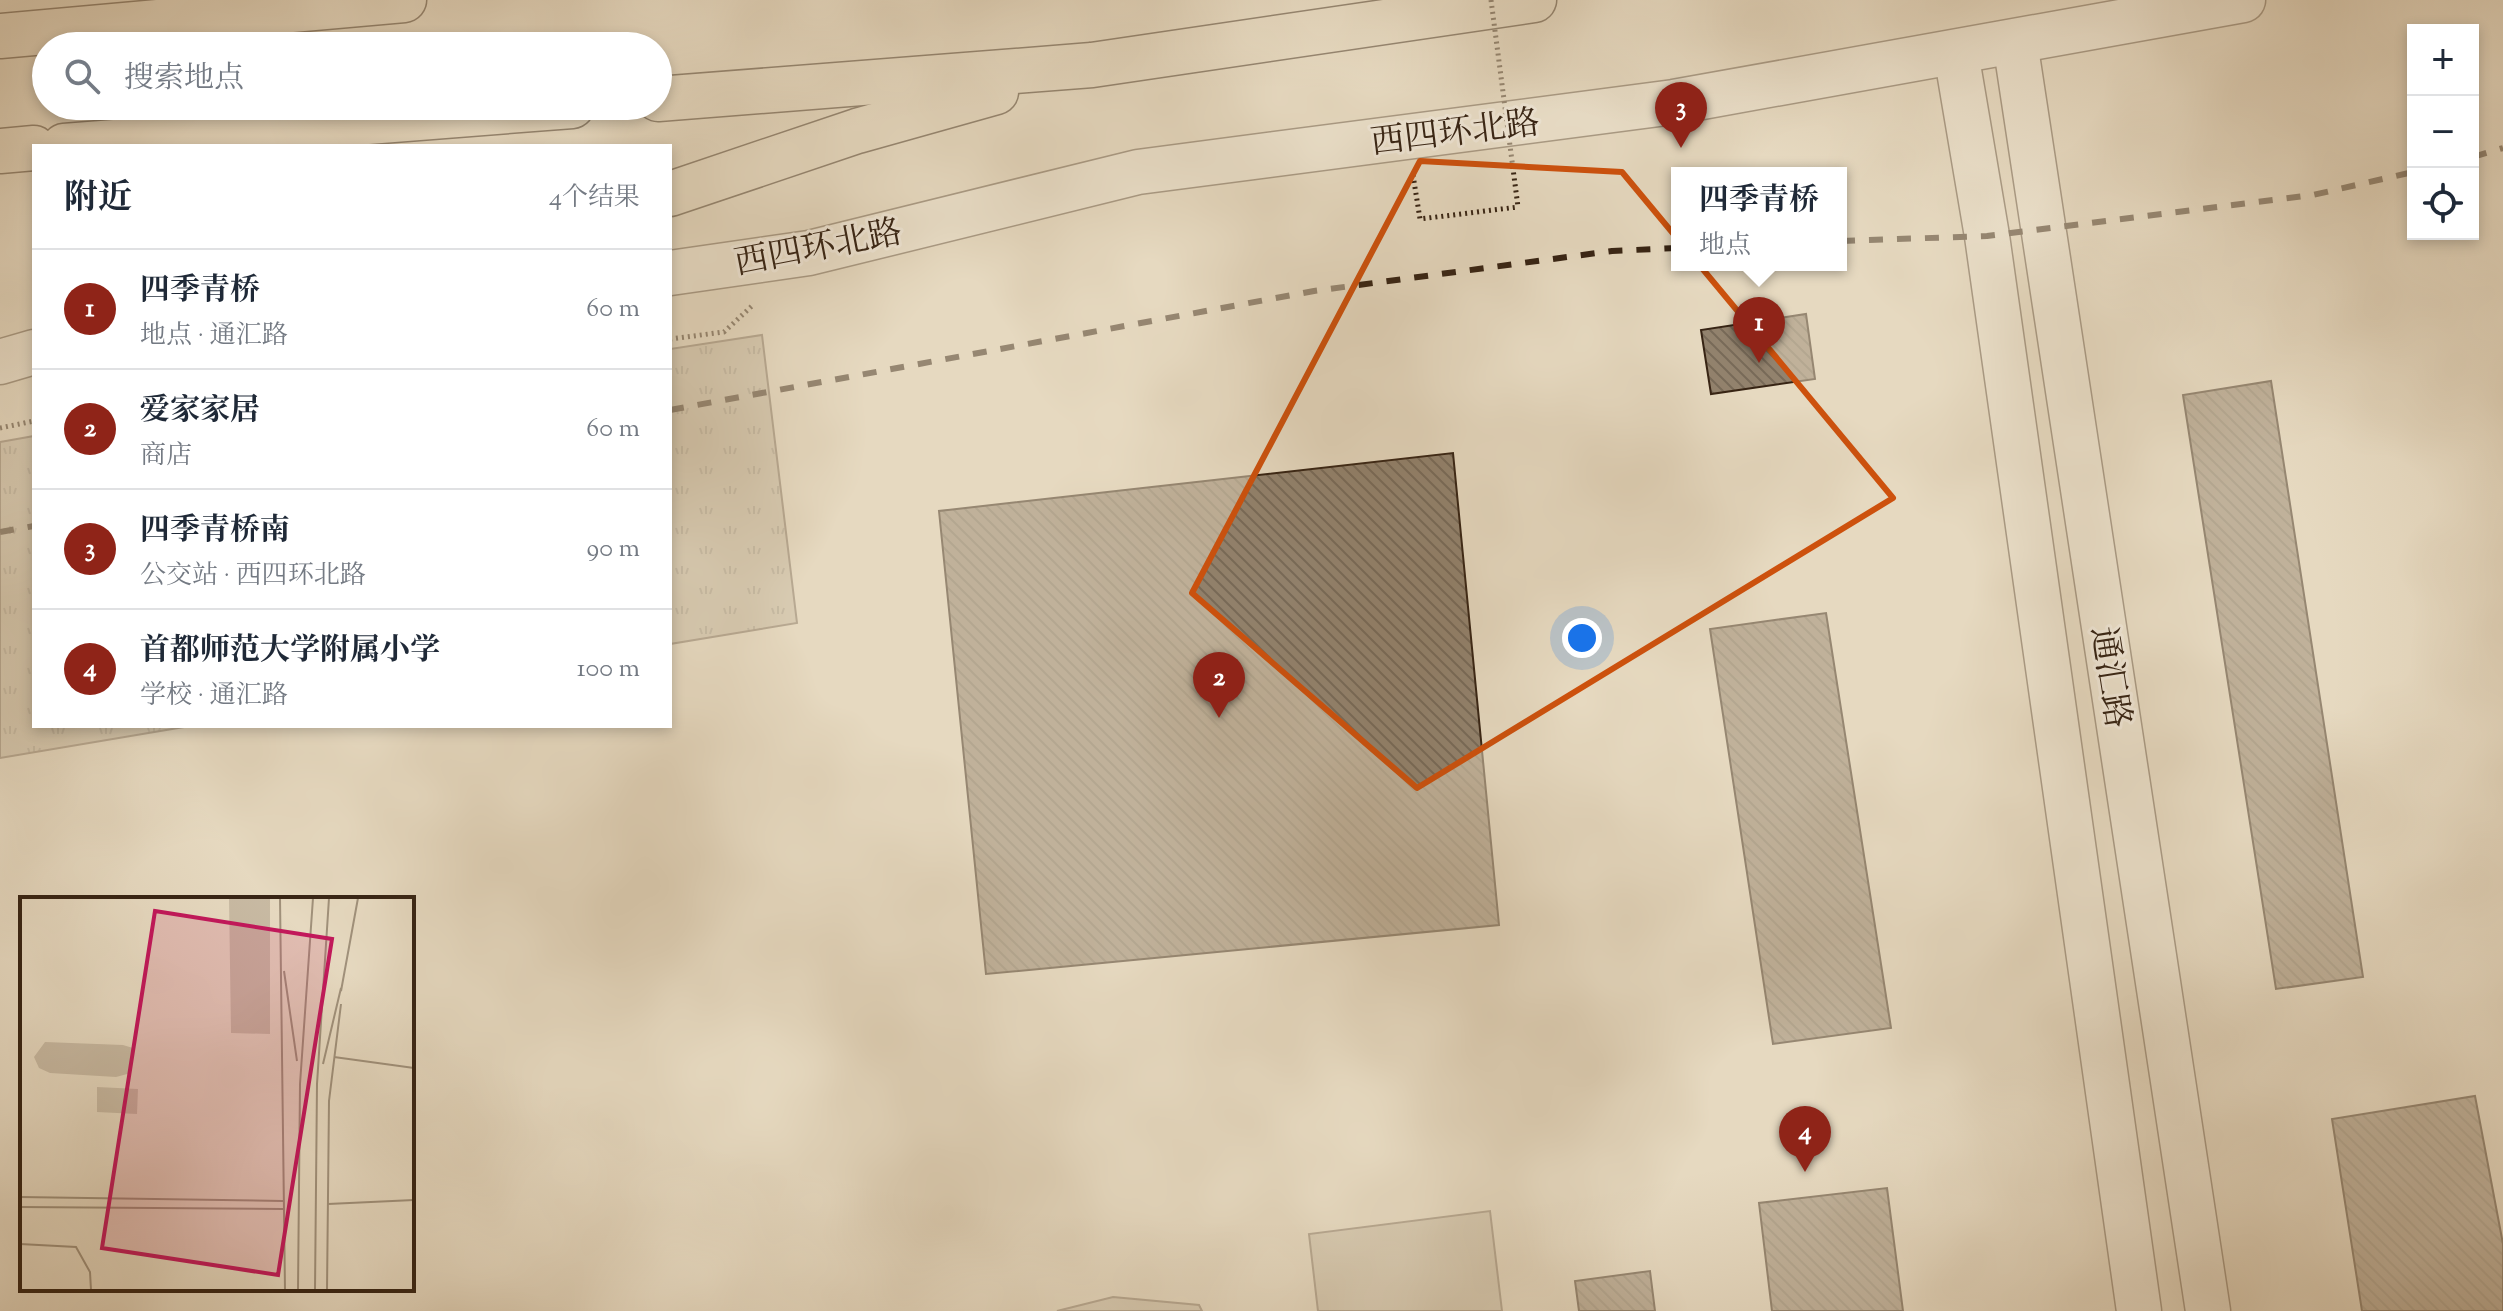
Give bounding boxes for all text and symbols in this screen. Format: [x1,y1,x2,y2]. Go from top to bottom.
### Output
map controls [2407,24,2479,240]
button: + [2407,24,2479,96]
search box [32,32,672,120]
icon: search [60,54,104,98]
text: 搜索地点 [124,58,244,101]
pin: 3 [1655,82,1707,148]
button: − [2407,96,2479,168]
street label: 西四环北路 [1368,100,1543,169]
popup [1671,167,1847,271]
button: locate [2407,168,2479,240]
text: 附近 [64,175,132,224]
text: 4个结果 [549,180,640,217]
text: 四季青桥 [1699,180,1819,223]
street label: 西四环北路 [731,209,907,290]
text: 地点 [1699,228,1751,265]
text: 四季青桥 [140,270,260,313]
text: 1 [86,291,94,328]
text: 60 m [586,291,640,328]
pin: 1 [1733,297,1785,363]
text: 地点 · 通汇路 [140,318,288,355]
text: 爱家家居 [140,390,260,433]
text: 2 [84,411,96,448]
text: 60 m [586,411,640,448]
text: 商店 [140,438,192,475]
text: 四季青桥南 [140,510,290,553]
text: 3 [85,531,95,568]
text: 90 m [587,531,640,568]
text: 公交站 · 西四环北路 [140,558,366,595]
your location [1562,618,1602,658]
street label: 通汇路 [2076,623,2141,732]
text: 首都师范大学附属小学 [140,630,440,673]
text: 4 [83,651,97,688]
text: 100 m [577,651,640,688]
pin: 2 [1193,652,1245,718]
text: 学校 · 通汇路 [140,678,288,715]
inset map [20,897,414,1291]
pin: 4 [1779,1106,1831,1172]

